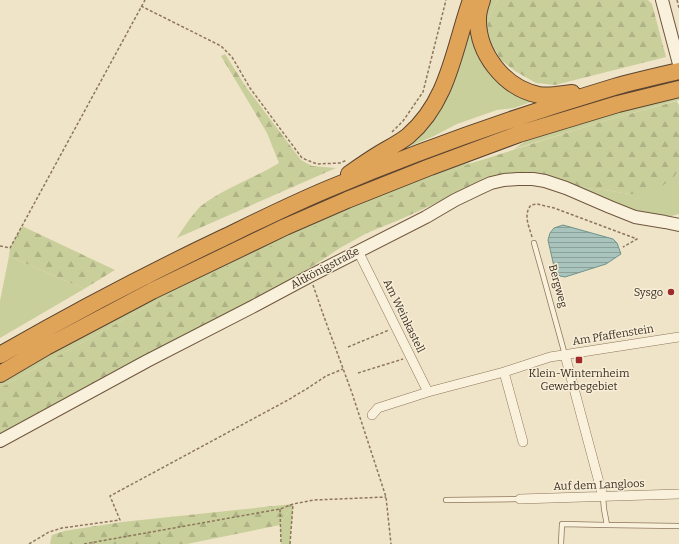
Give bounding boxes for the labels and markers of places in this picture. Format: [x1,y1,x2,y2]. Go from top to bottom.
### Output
place label: Sysgo [634,286,663,299]
marker: Sysgo [666,287,676,297]
marker: Klein-Winternheim Gewerbegebiet [574,355,584,365]
place label: Klein-Winternheim Gewerbegebiet [529,367,630,393]

